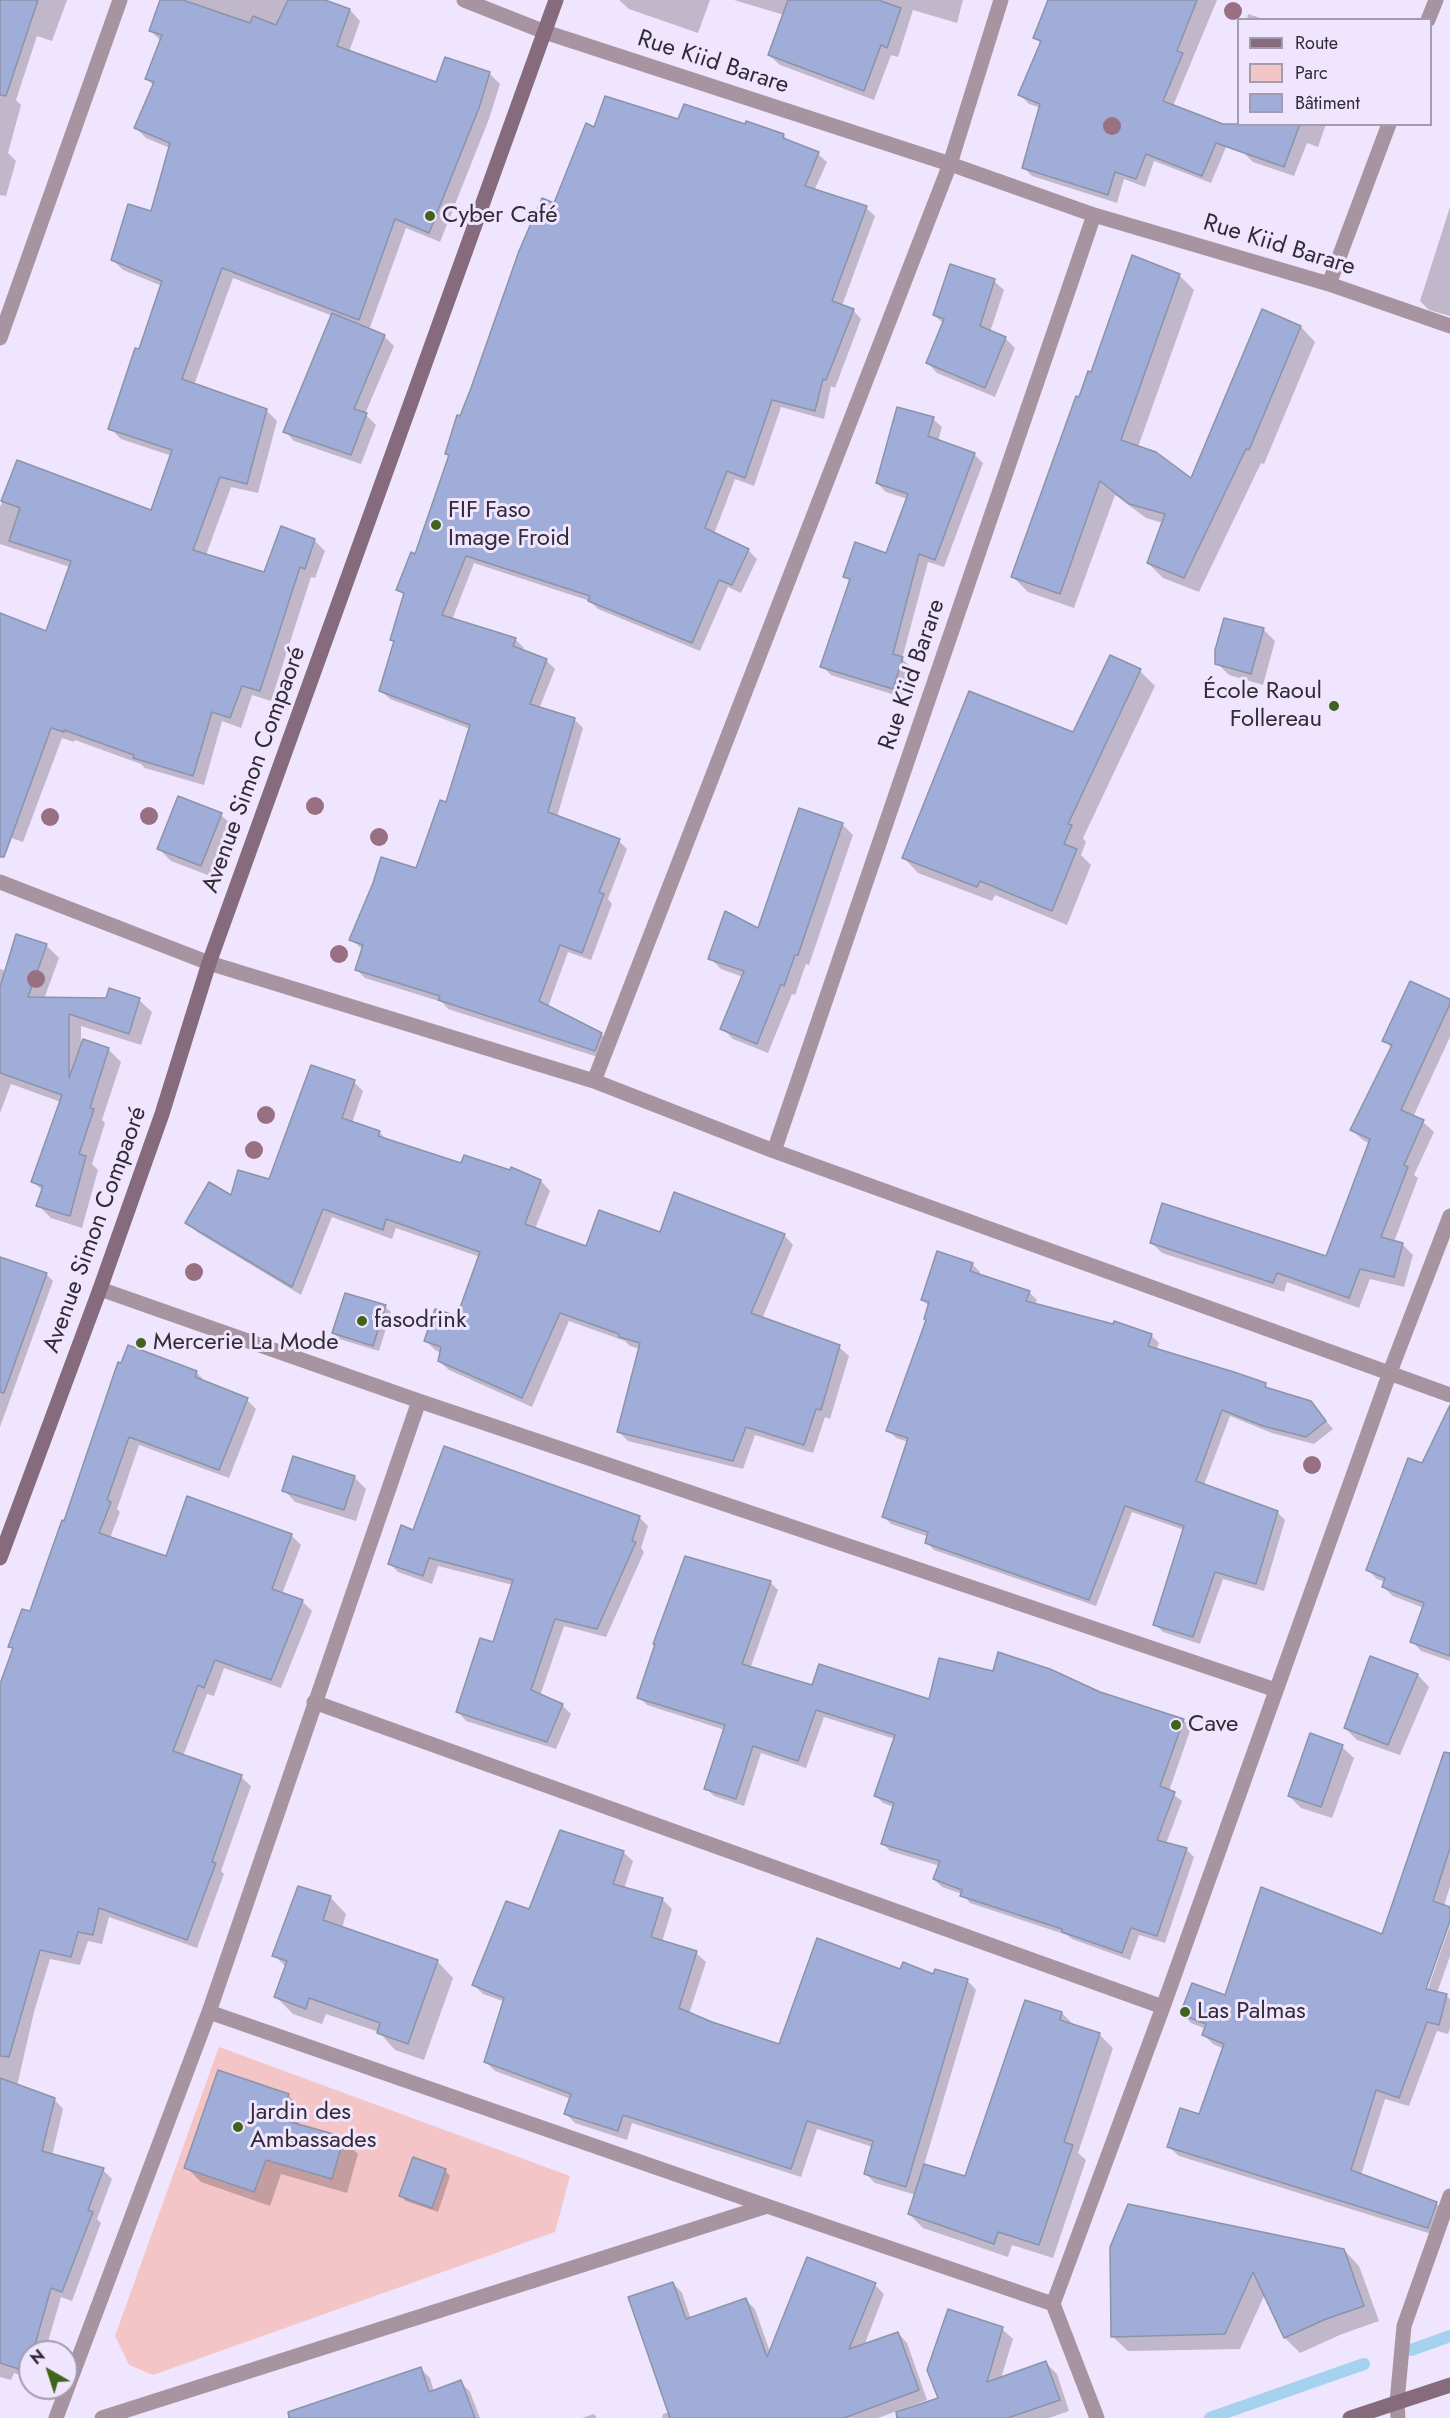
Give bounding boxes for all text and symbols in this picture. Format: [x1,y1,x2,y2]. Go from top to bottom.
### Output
legend [1237,18,1432,126]
street label: Rue Kiid Barare [634,25,792,101]
text: Route [1295,30,1338,56]
text: Parc [1295,60,1328,86]
text: Bâtiment [1295,90,1360,116]
place label: Cyber Café [442,202,558,230]
marker: Cyber Café [423,209,437,223]
street label: Rue Kiid Barare [1199,209,1359,283]
place label: FIF Faso Image Froid [448,497,570,553]
marker: FIF Faso Image Froid [429,518,443,532]
street label: Rue Kiid Barare [874,596,952,754]
street label: Avenue Simon Compaoré [197,643,313,897]
place label: École Raoul Follereau [1203,678,1322,734]
marker: École Raoul Follereau [1327,699,1341,713]
street label: Avenue Simon Compaoré [38,1103,154,1357]
place label: fasodrink [374,1307,466,1335]
marker: fasodrink [355,1314,369,1328]
place label: Mercerie La Mode [153,1329,339,1357]
marker: Mercerie La Mode [134,1336,148,1350]
place label: Cave [1188,1711,1238,1739]
marker: Cave [1169,1718,1183,1732]
place label: Las Palmas [1197,1998,1306,2026]
marker: Las Palmas [1178,2005,1192,2019]
place label: Jardin des Ambassades [250,2099,376,2155]
marker: Jardin des Ambassades [231,2120,245,2134]
north arrow [18,2340,78,2400]
text: N [25,2344,50,2370]

